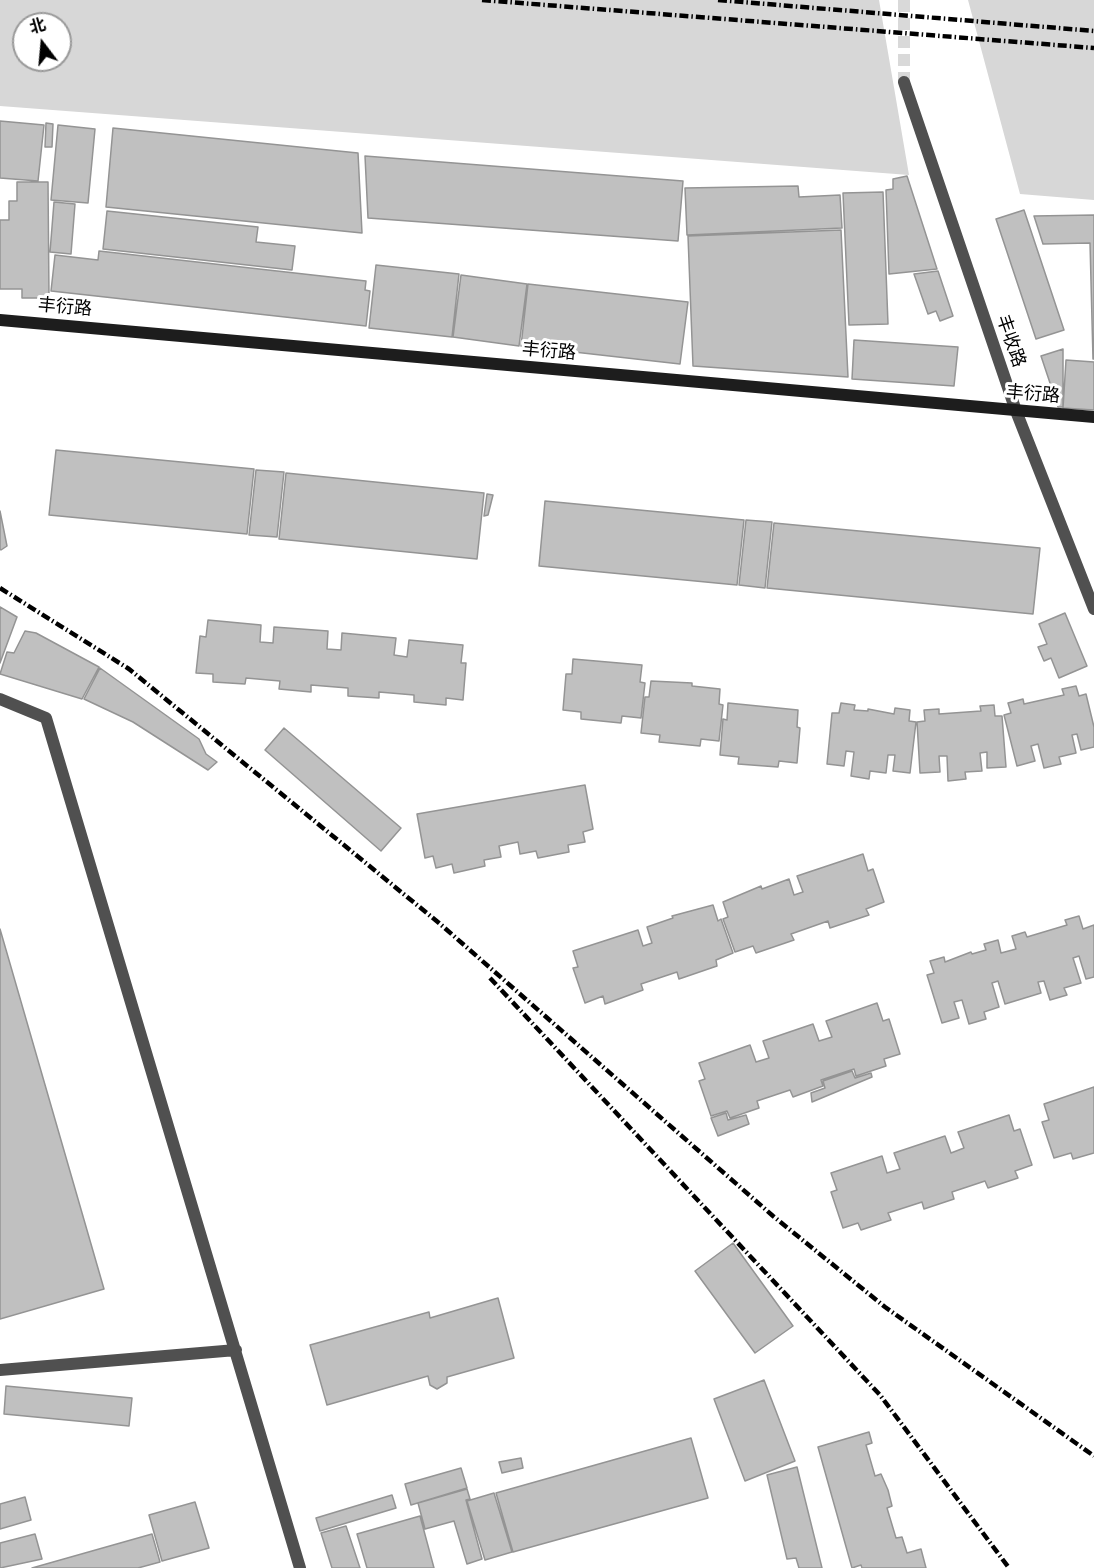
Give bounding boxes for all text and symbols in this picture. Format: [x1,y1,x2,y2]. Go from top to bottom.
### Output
north arrow [12,12,72,72]
text: 北 [27,15,48,37]
street label: 丰衍路 [37,294,93,320]
street label: 丰收路 [992,312,1030,370]
street label: 丰衍路 [521,338,577,364]
street label: 丰衍路 [1005,381,1061,407]

